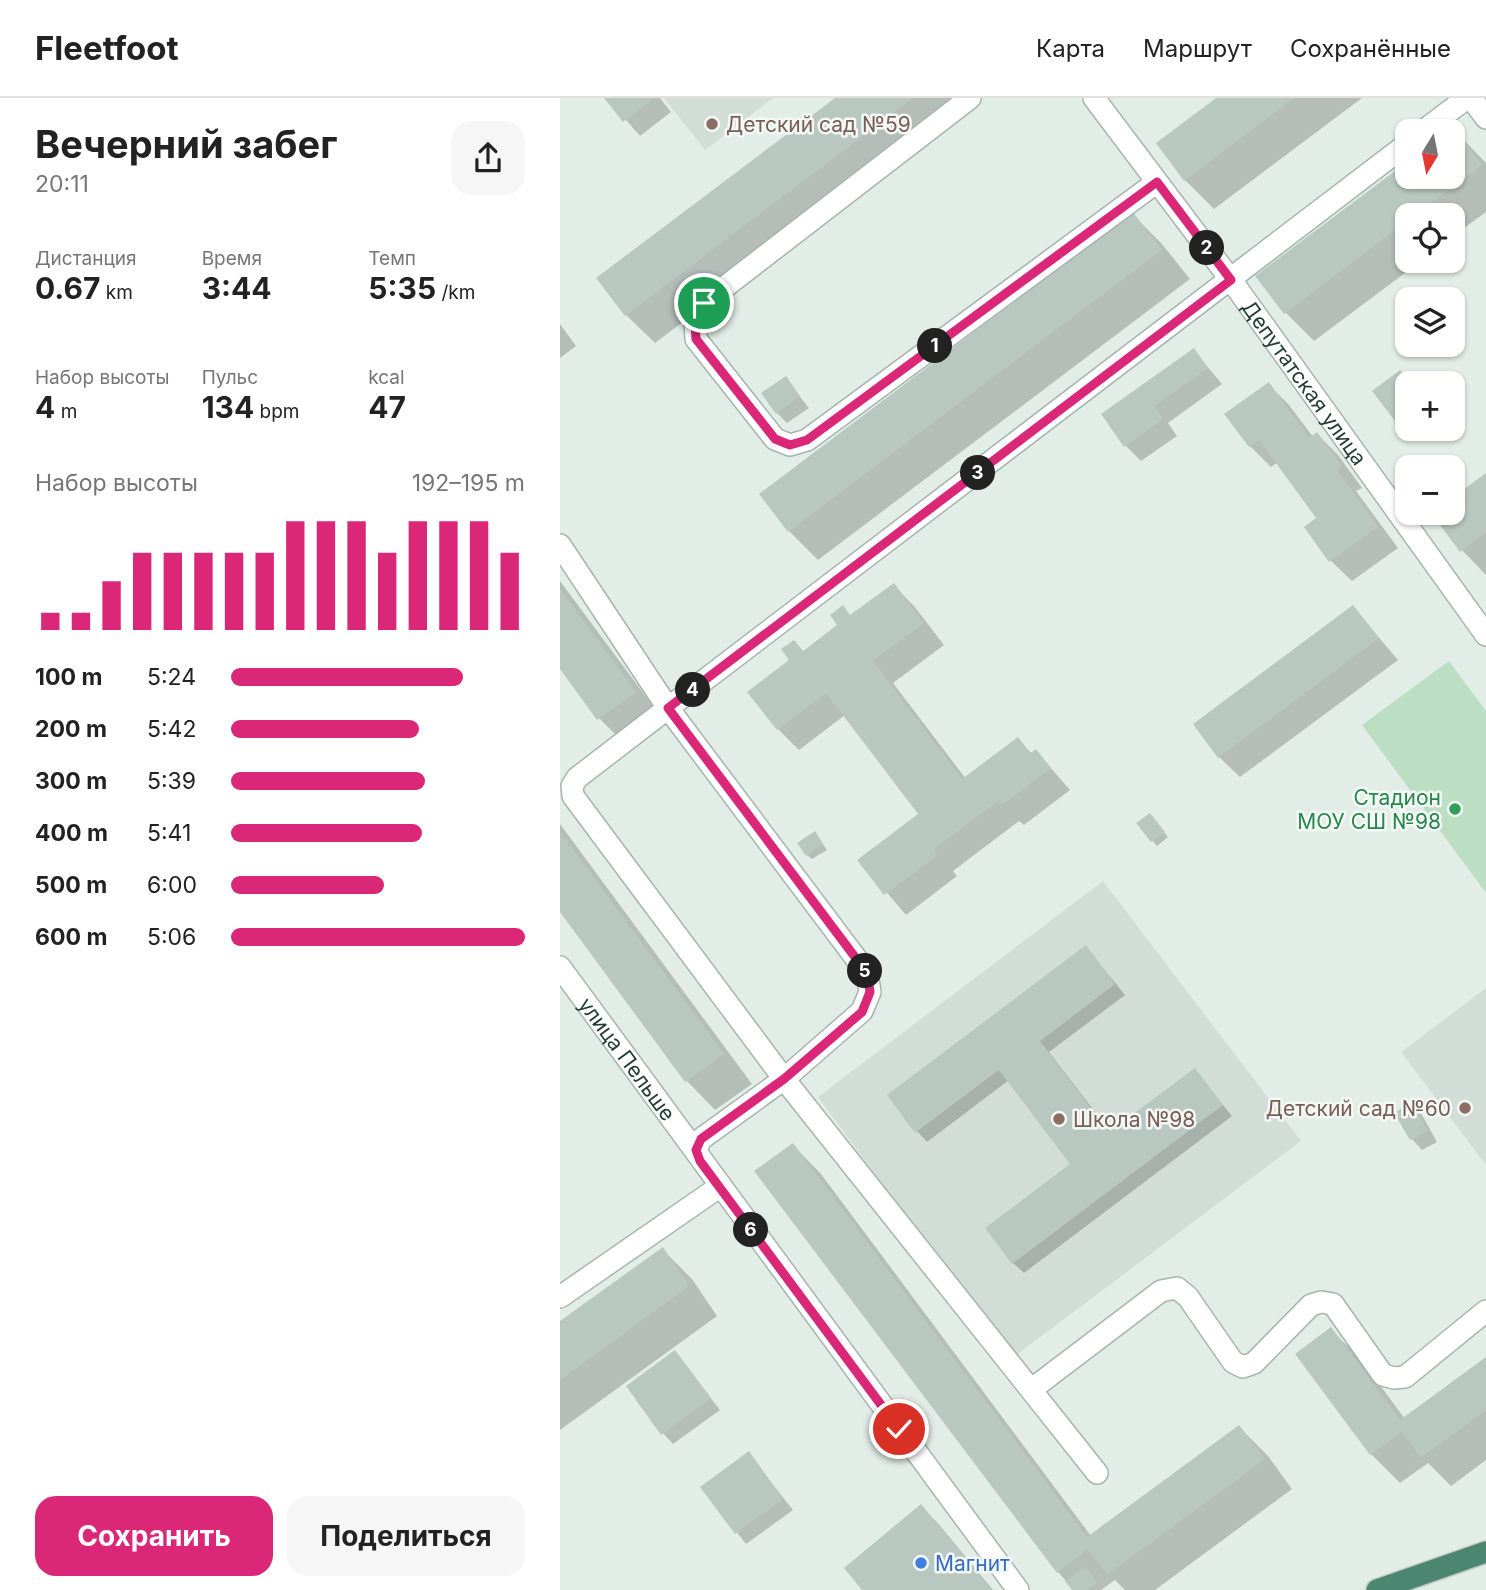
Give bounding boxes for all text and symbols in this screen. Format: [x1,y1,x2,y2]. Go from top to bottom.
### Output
text: Fleetfoot [35,28,179,68]
text: Карта [1036,34,1105,63]
text: Маршрут [1143,34,1252,63]
text: Сохранённые [1290,34,1451,63]
place label: Детский сад №59 [726,112,911,137]
marker: Детский сад №59 [704,116,720,132]
north arrow [1395,119,1465,189]
map controls [1395,119,1465,525]
text: Вечерний забег [35,121,337,167]
button: share [451,121,525,195]
text: 20:11 [35,170,89,198]
button: locate [1395,203,1465,273]
pin: 2 [1190,230,1224,266]
text: 2 [1201,236,1212,259]
text: Дистанция [35,247,137,270]
text: Время [202,247,262,270]
text: Темп [368,247,416,270]
text: 0.67 [35,270,100,306]
text: 3:44 [202,270,272,306]
text: 5:35 [368,270,436,306]
pin [674,273,734,333]
text: km [100,281,133,304]
text: /km [436,281,475,304]
icon: arrive [685,284,723,322]
button: layers [1395,287,1465,357]
street label: Депутатская улица [1237,295,1372,470]
pin: 1 [918,328,952,364]
text: 1 [930,334,939,357]
text: Набор высоты [35,366,170,389]
text: Пульс [202,366,258,389]
text: kcal [368,366,405,389]
button: + [1395,371,1465,441]
text: 4 [35,389,55,425]
text: 134 [202,389,254,425]
text: 47 [368,389,406,425]
text: m [55,400,77,423]
text: bpm [254,400,300,423]
button: − [1395,455,1465,525]
pin: 3 [960,456,996,490]
text: 3 [971,461,984,484]
text: Набор высоты [35,469,198,497]
text: 192–195 m [412,469,525,497]
text: 100 m [35,663,102,691]
text: 5:24 [147,663,196,691]
pin: 4 [676,672,710,708]
text: 4 [686,678,699,701]
text: 200 m [35,715,107,743]
text: 5:42 [147,715,197,743]
text: 300 m [35,767,107,795]
text: 5:39 [147,767,196,795]
place label: Стадион МОУ СШ №98 [1297,785,1441,834]
marker: Стадион МОУ СШ №98 [1447,801,1463,817]
text: 400 m [35,819,108,847]
text: 5:41 [147,819,191,847]
text: 500 m [35,871,107,899]
text: 6:00 [147,871,197,899]
text: 600 m [35,923,107,951]
text: 5:06 [147,923,196,951]
pin: 5 [848,954,882,988]
text: 5 [858,959,871,982]
street label: улица Пельше [574,992,681,1125]
place label: Детский сад №60 [1266,1096,1451,1121]
marker: Детский сад №60 [1457,1100,1473,1116]
place label: Школа №98 [1073,1107,1195,1132]
marker: Школа №98 [1051,1111,1067,1127]
pin: 6 [734,1212,768,1248]
text: 6 [744,1218,757,1241]
pin [869,1399,929,1459]
icon: check [880,1410,918,1448]
button: Сохранить [35,1496,273,1576]
button: Поделиться [287,1496,525,1576]
place label: Магнит [935,1551,1010,1576]
marker: Магнит [913,1555,929,1571]

